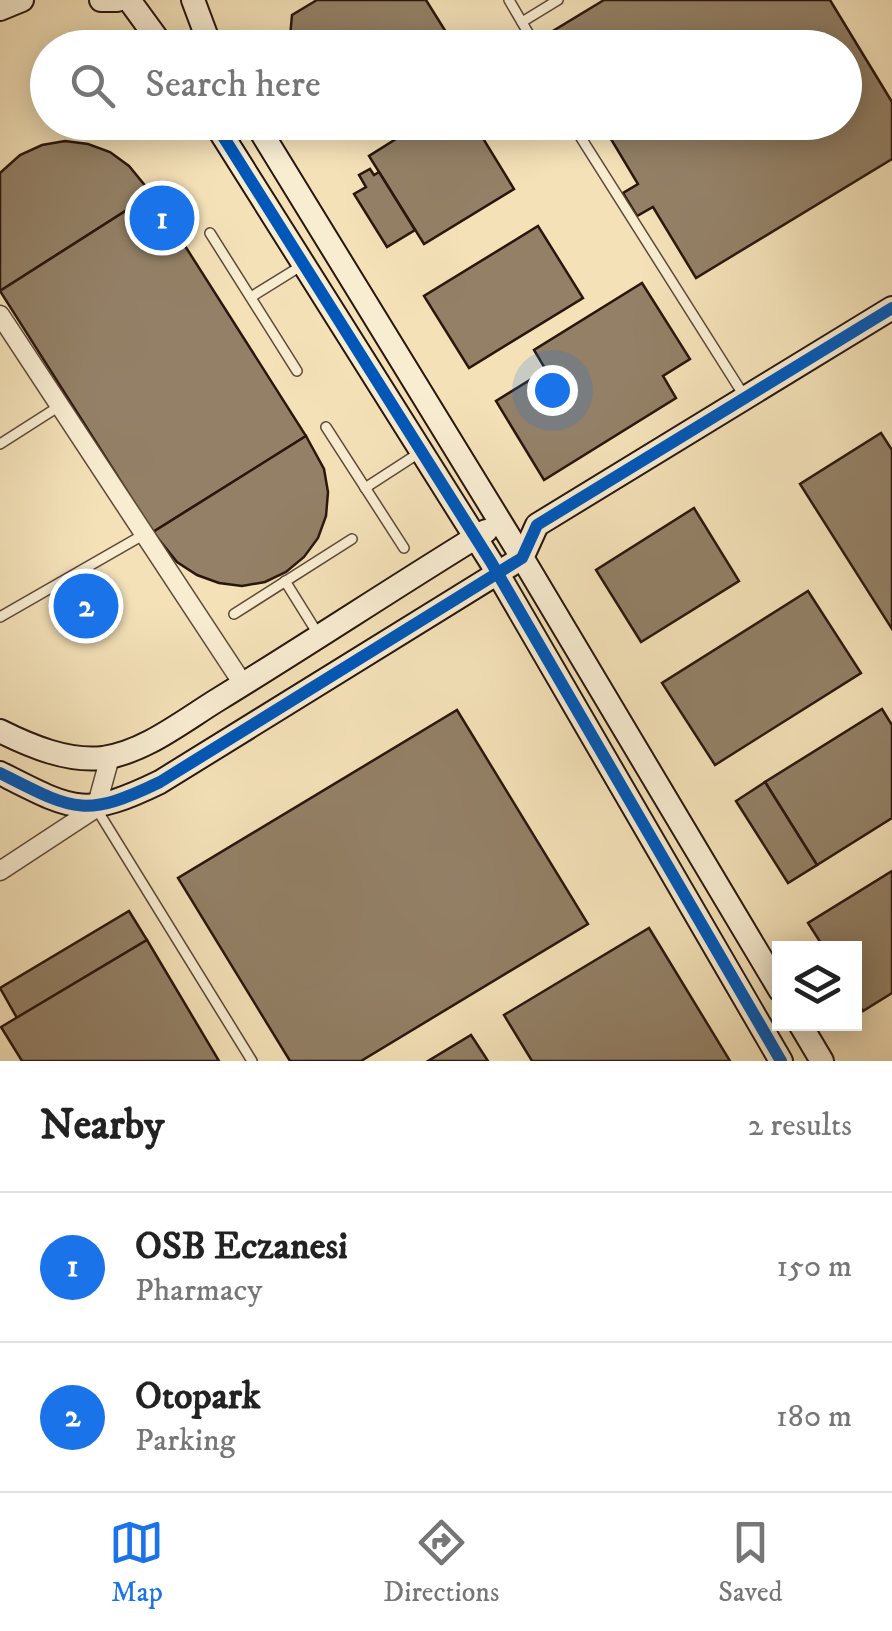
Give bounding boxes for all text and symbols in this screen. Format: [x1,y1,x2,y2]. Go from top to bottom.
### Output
search box [30,30,862,140]
icon: search [65,58,120,113]
text: Search here [145,61,321,109]
pin: 1 [130,180,194,256]
your location [527,365,578,416]
pin: 2 [54,568,118,644]
map controls [772,941,862,1031]
button: layers [772,941,862,1031]
text: Nearby [40,1100,164,1152]
text: 2 results [748,1106,852,1146]
text: OSB Eczanesi [135,1223,348,1271]
text: 1 [67,1247,78,1287]
text: 150 m [776,1247,852,1287]
text: Pharmacy [135,1271,262,1311]
text: Otopark [135,1373,261,1421]
text: 2 [65,1397,80,1437]
text: 180 m [776,1397,852,1437]
text: Parking [135,1421,235,1461]
tab: Map [109,1515,164,1610]
tab: Directions [383,1515,499,1610]
tab: Saved [718,1515,783,1610]

